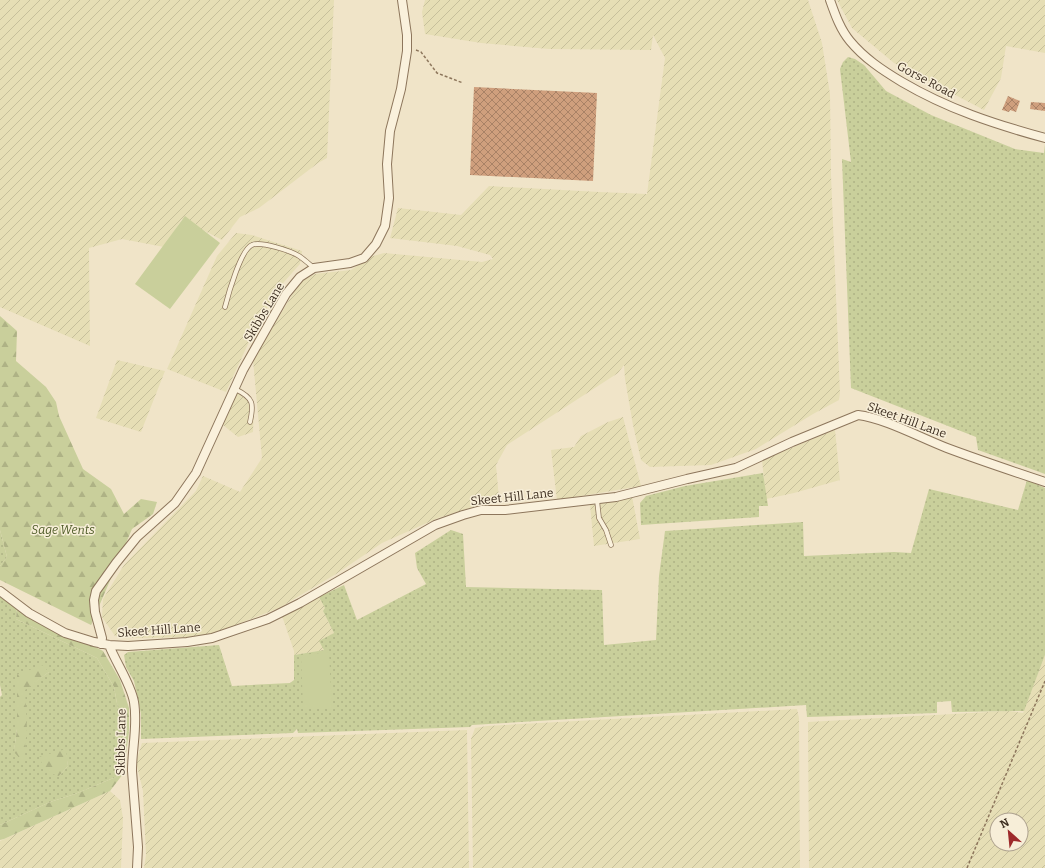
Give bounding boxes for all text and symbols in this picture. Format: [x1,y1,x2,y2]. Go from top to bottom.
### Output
street label: Gorse Road [895,59,957,101]
street label: Skibbs Lane [241,280,287,344]
street label: Skeet Hill Lane [866,399,948,441]
street label: Skeet Hill Lane [470,486,554,508]
park label: Sage Wents [31,523,95,537]
street label: Skeet Hill Lane [117,620,201,640]
street label: Skibbs Lane [113,709,129,775]
north arrow [989,812,1029,852]
text: N [998,816,1012,831]

